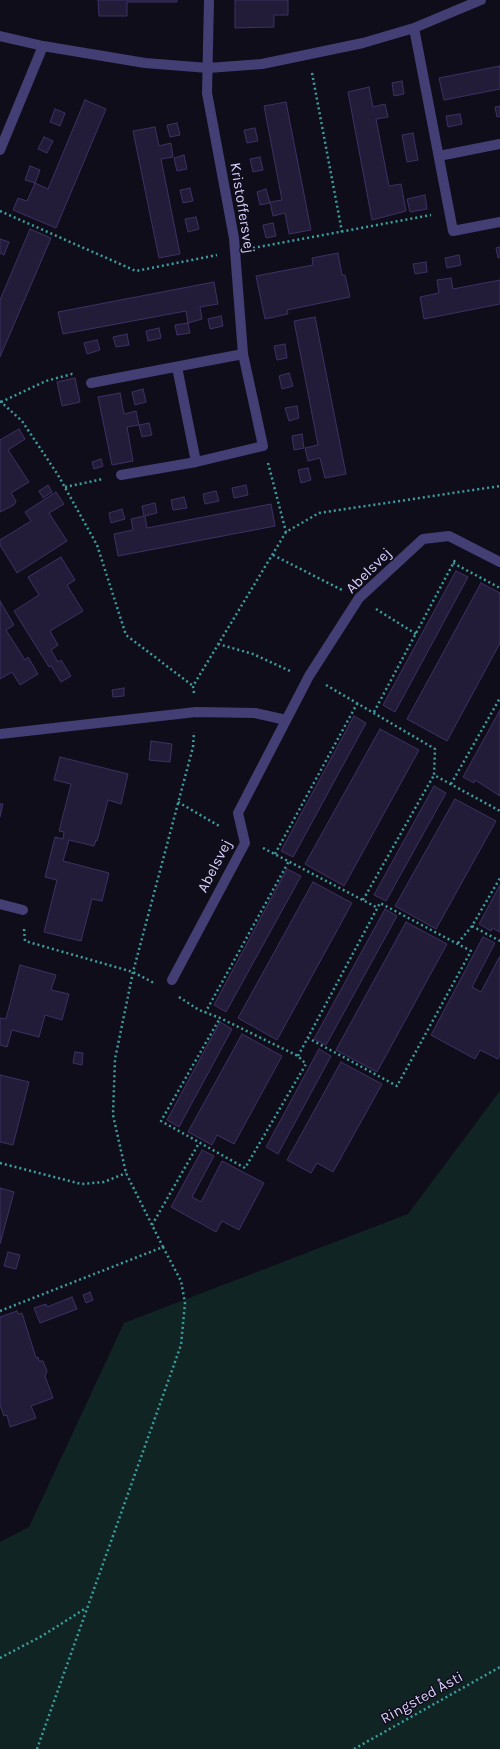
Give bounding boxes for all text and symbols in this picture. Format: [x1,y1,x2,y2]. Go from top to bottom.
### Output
street label: Kristoffersvej [226,161,258,255]
street label: Abelsvej [342,544,396,598]
street label: Abelsvej [194,836,236,896]
street label: Ringsted Åsti [378,1668,466,1728]

